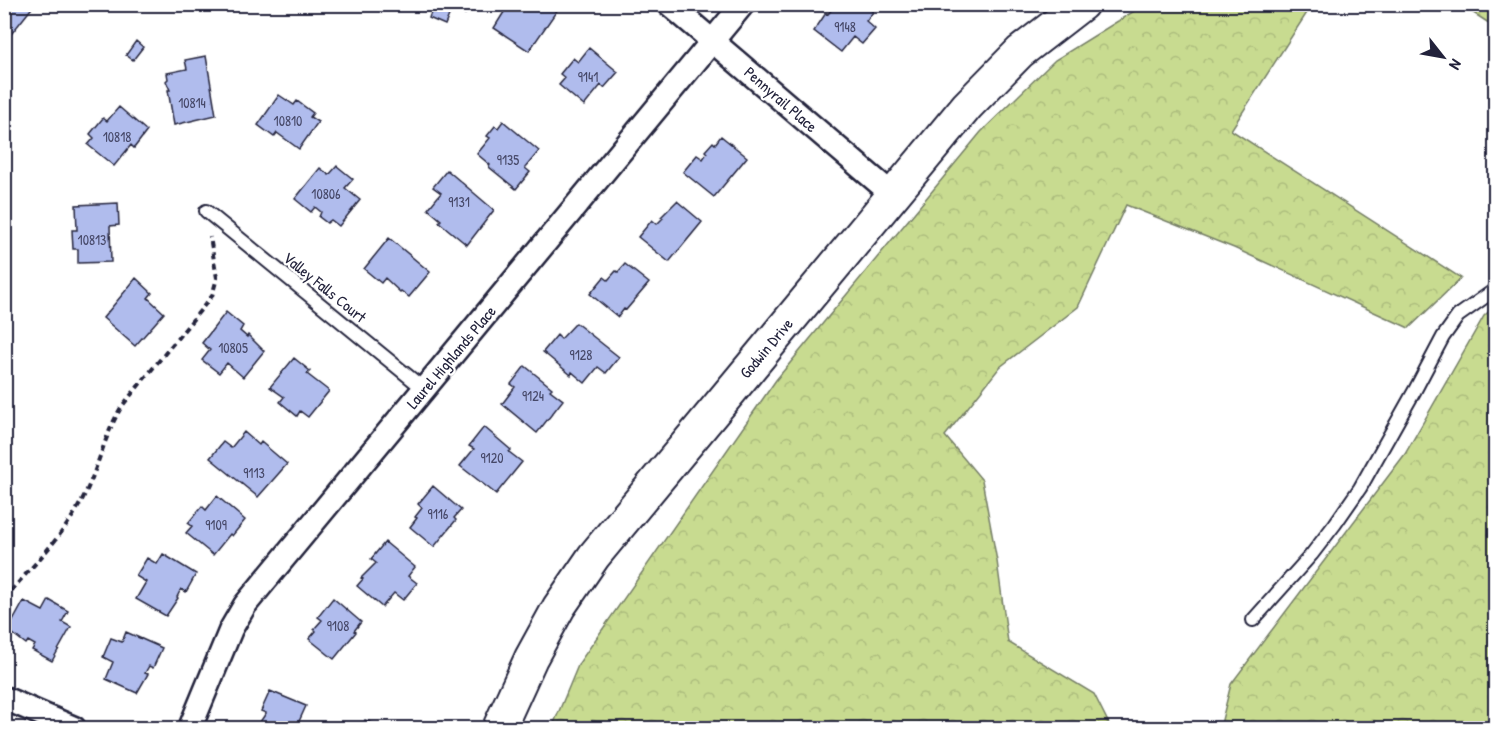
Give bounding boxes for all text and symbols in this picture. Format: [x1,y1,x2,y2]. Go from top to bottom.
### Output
house number: 9148 [834,17,856,36]
north arrow [1413,27,1473,87]
text: N [1444,55,1467,74]
street label: Pennyrail Place [740,61,823,137]
house number: 9141 [578,67,598,86]
house number: 10814 [178,93,206,112]
house number: 10810 [274,111,302,130]
house number: 10818 [103,127,131,146]
house number: 9135 [497,150,519,169]
house number: 10806 [311,184,341,203]
house number: 9131 [448,192,470,211]
house number: 10813 [78,230,106,249]
street label: Valley Falls Court [279,247,372,328]
street label: Laurel Highlands Place [401,300,501,413]
street label: Godwin Drive [734,313,798,383]
house number: 10805 [218,338,248,357]
house number: 9128 [570,345,592,364]
house number: 9124 [522,386,544,405]
house number: 9120 [480,448,504,467]
house number: 9113 [243,463,265,482]
house number: 9116 [428,504,449,523]
house number: 9109 [205,515,227,534]
house number: 9108 [327,616,349,635]

